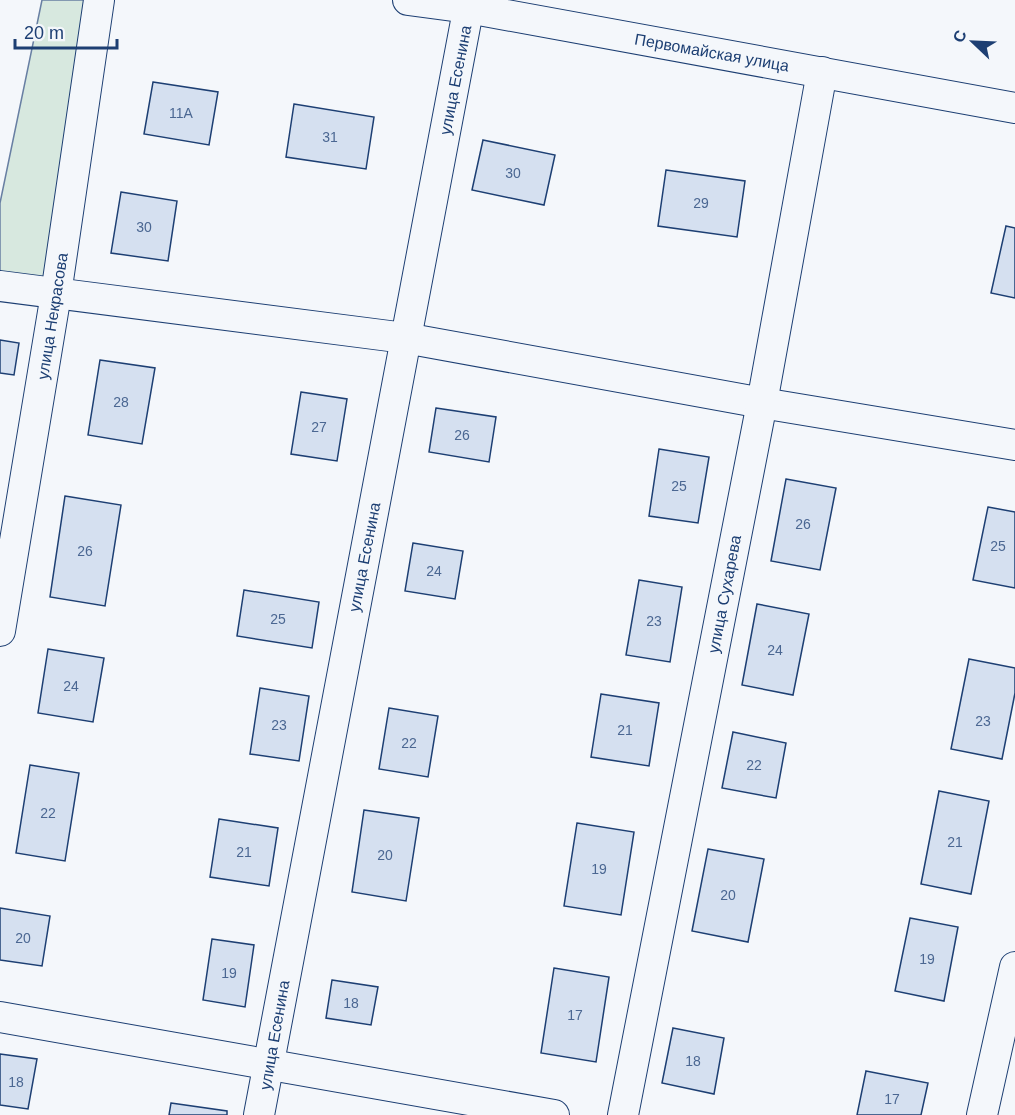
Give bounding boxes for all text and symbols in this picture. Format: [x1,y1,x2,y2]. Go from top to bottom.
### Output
scale bar [15,12,117,50]
north arrow [943,12,1003,72]
text: 20 m [24,23,64,43]
street label: улица Есенина [437,24,474,136]
text: С [950,27,970,45]
street label: Первомайская улица [633,31,791,74]
house number: 11А [169,105,194,121]
house number: 31 [322,129,338,145]
house number: 30 [505,165,521,181]
house number: 29 [693,195,709,211]
house number: 30 [136,219,152,235]
street label: улица Некрасова [34,251,71,381]
house number: 28 [113,394,129,410]
house number: 27 [311,419,327,435]
house number: 26 [454,427,470,443]
house number: 25 [671,478,687,494]
street label: улица Есенина [346,501,383,613]
house number: 26 [795,516,811,532]
street label: улица Сухарева [705,534,744,654]
house number: 25 [990,538,1006,554]
house number: 26 [77,543,93,559]
house number: 24 [426,563,442,579]
house number: 25 [270,611,286,627]
house number: 23 [646,613,662,629]
house number: 24 [767,642,783,658]
house number: 24 [63,678,79,694]
house number: 23 [975,713,991,729]
house number: 23 [271,717,287,733]
house number: 21 [617,722,633,738]
house number: 22 [401,735,417,751]
house number: 22 [746,757,762,773]
house number: 22 [40,805,56,821]
house number: 21 [947,834,963,850]
house number: 21 [236,844,252,860]
house number: 20 [377,847,393,863]
house number: 19 [591,861,607,877]
house number: 20 [720,887,736,903]
house number: 20 [15,930,31,946]
house number: 19 [919,951,935,967]
house number: 19 [221,965,237,981]
street label: улица Есенина [256,979,293,1091]
house number: 18 [343,995,359,1011]
house number: 17 [567,1007,583,1023]
house number: 18 [685,1053,701,1069]
house number: 18 [8,1074,24,1090]
house number: 17 [884,1091,900,1107]

